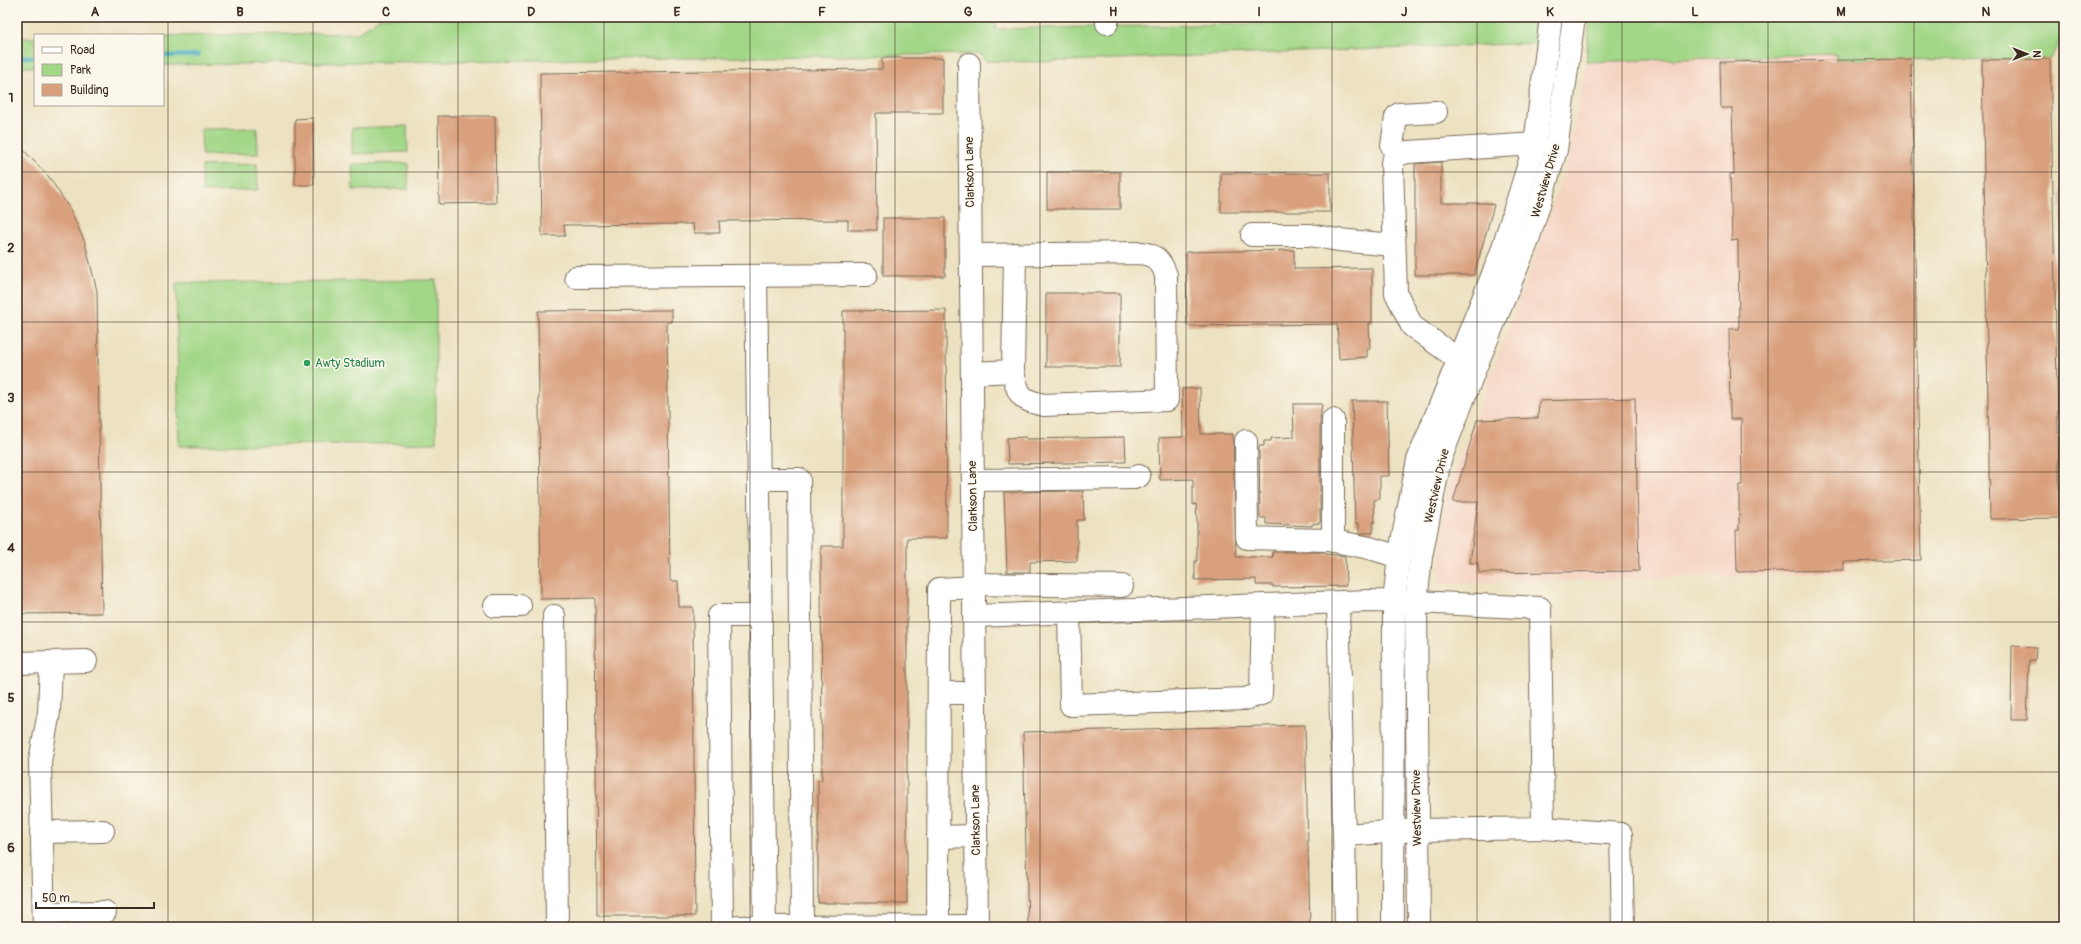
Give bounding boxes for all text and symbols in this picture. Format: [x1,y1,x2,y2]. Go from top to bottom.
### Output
text: A [91,4,100,20]
text: B [236,4,244,20]
text: C [382,4,390,20]
text: D [527,4,535,20]
text: E [674,4,681,20]
text: F [818,4,826,20]
text: G [964,4,973,20]
text: H [1109,4,1117,20]
text: I [1257,4,1261,20]
text: J [1401,4,1407,20]
text: K [1546,4,1554,20]
text: L [1691,4,1699,20]
text: M [1836,4,1846,20]
text: N [1982,4,1991,20]
legend [34,34,164,106]
north arrow [2007,34,2047,74]
text: Road [70,43,95,58]
text: N [2030,50,2043,58]
text: Park [70,63,91,78]
text: Building [70,83,109,98]
text: 1 [8,90,14,106]
street label: Clarkson Lane [962,136,978,208]
street label: Westview Drive [1528,142,1564,220]
text: 2 [7,240,15,256]
place label: Awty Stadium [315,356,385,371]
marker: Awty Stadium [302,358,312,368]
text: 3 [7,390,15,406]
street label: Westview Drive [1421,447,1453,525]
street label: Clarkson Lane [965,460,981,532]
text: 4 [7,540,15,556]
text: 5 [7,690,15,706]
street label: Westview Drive [1409,770,1425,846]
street label: Clarkson Lane [968,784,984,856]
text: 6 [7,840,15,856]
scale bar [36,884,154,910]
text: 50 m [42,891,70,906]

